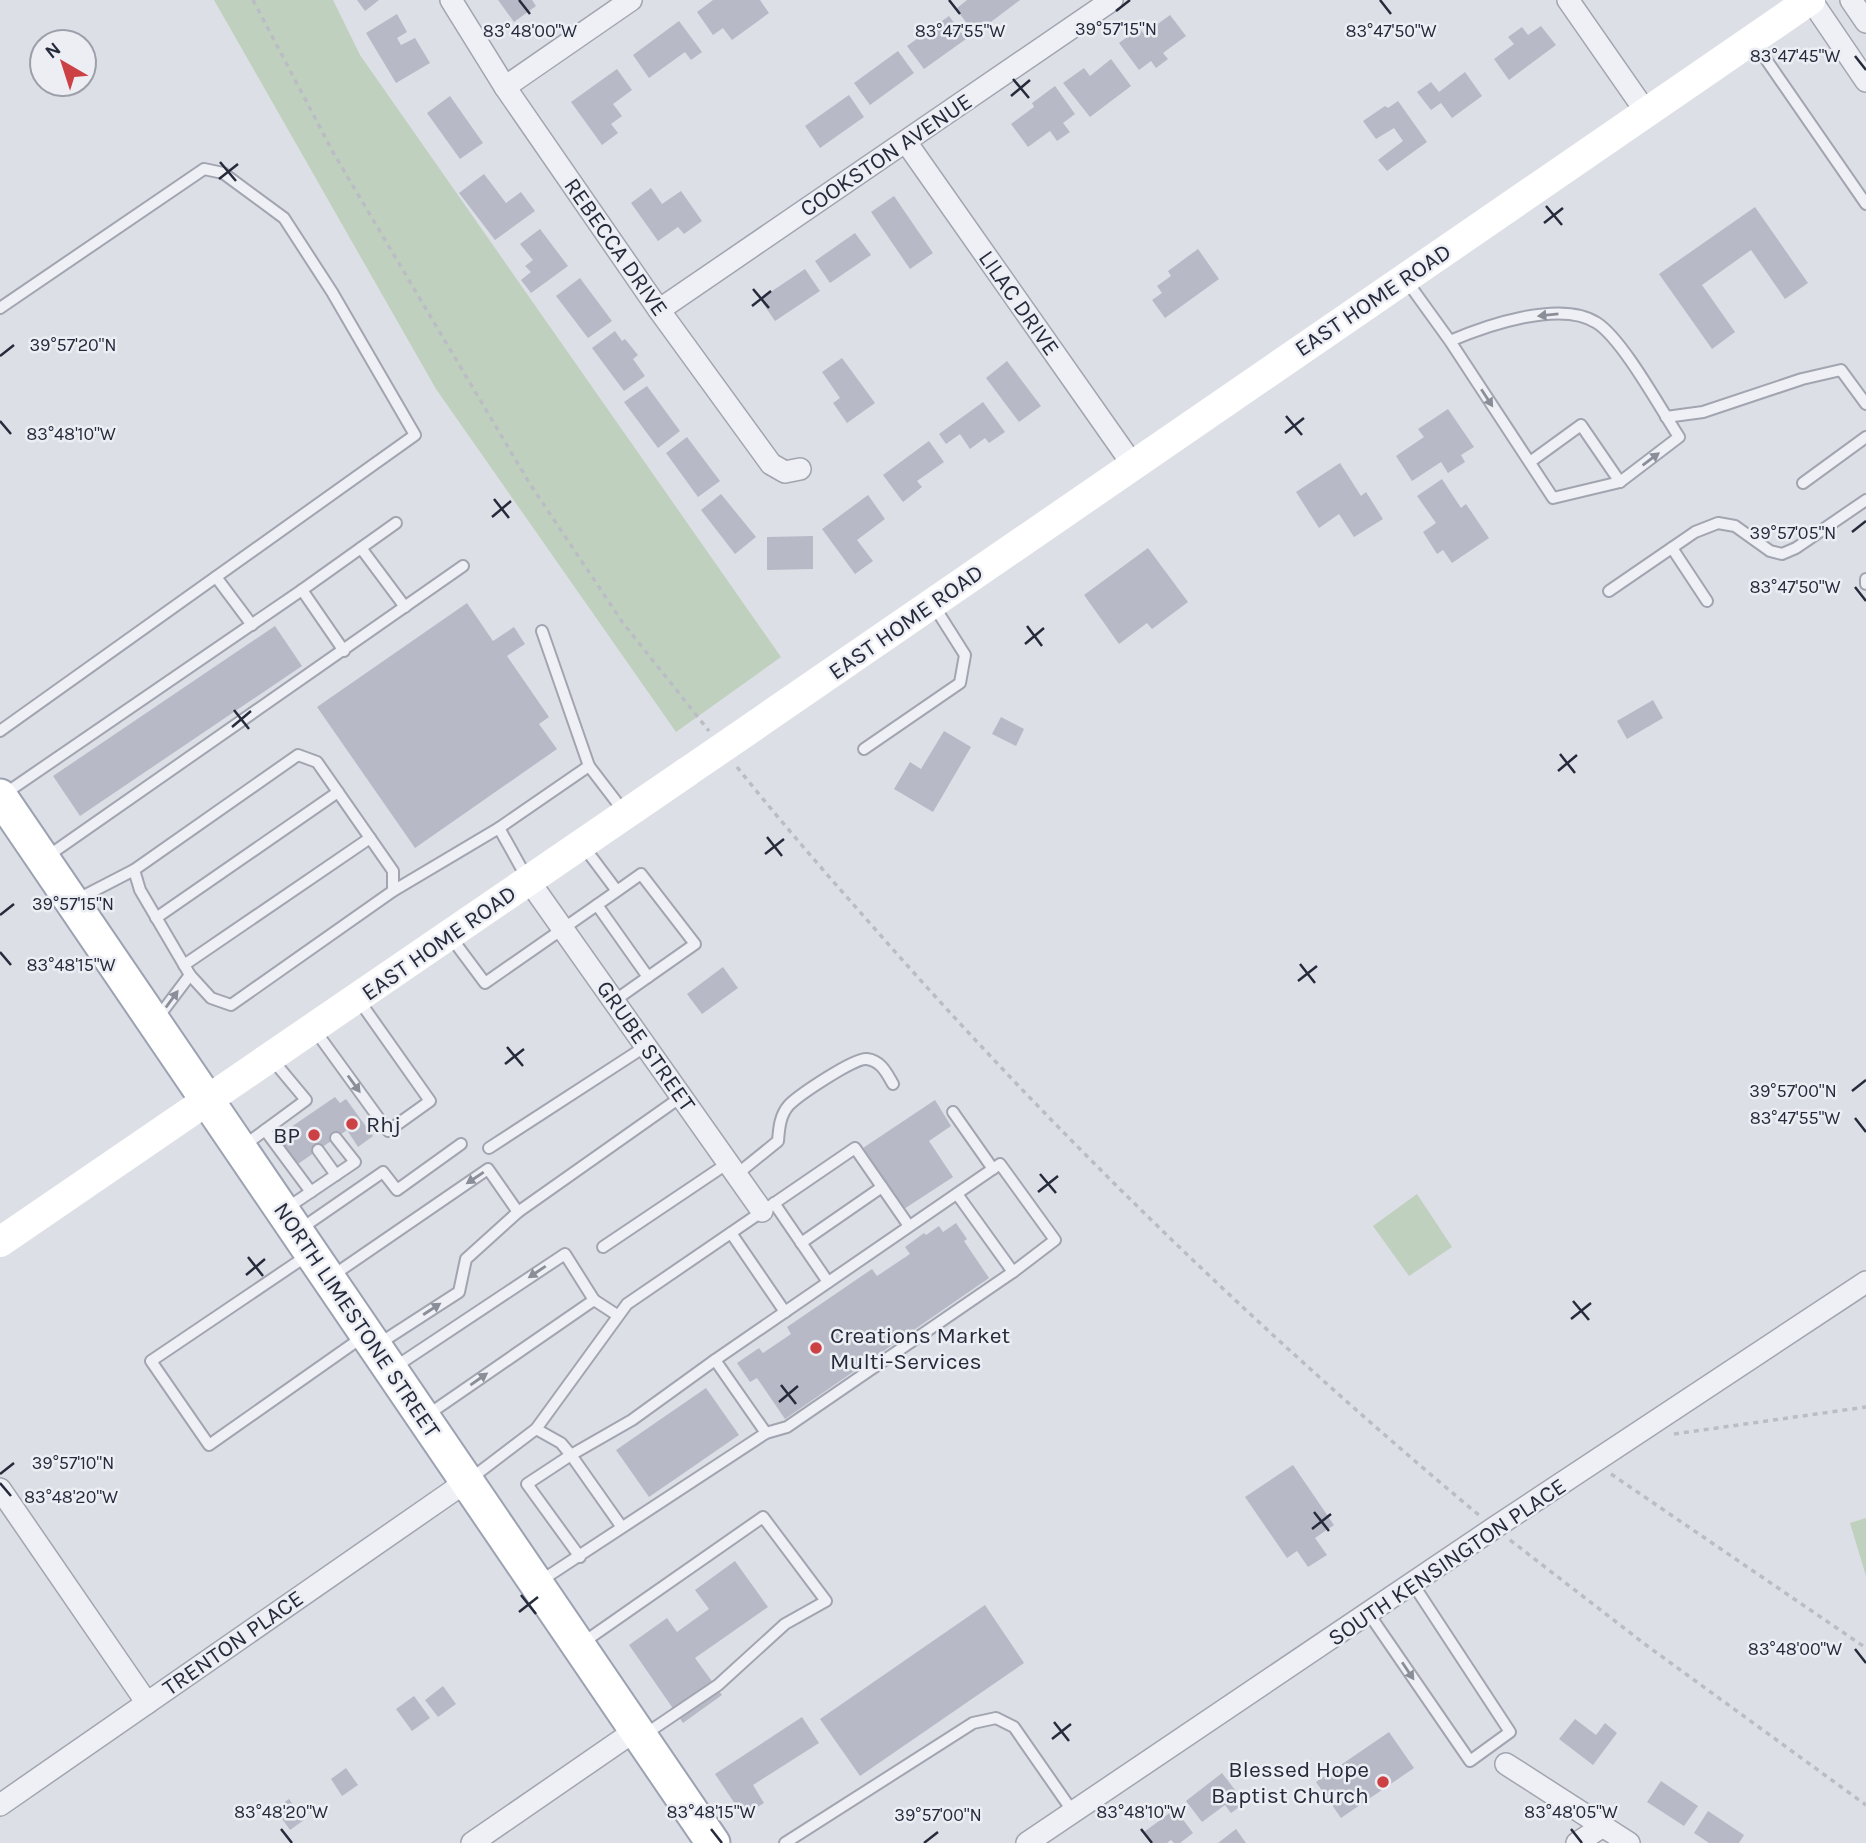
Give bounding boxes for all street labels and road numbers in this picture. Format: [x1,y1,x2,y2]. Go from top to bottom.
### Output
street label: COOKSTON AVENUE [795,88,977,222]
street label: REBECCA DRIVE [558,173,674,321]
street label: EAST HOME ROAD [1290,238,1456,362]
street label: LILAC DRIVE [973,245,1065,361]
street label: EAST HOME ROAD [824,559,988,685]
street label: EAST HOME ROAD [357,880,521,1006]
street label: GRUBE STREET [591,975,701,1117]
street label: NORTH LIMESTONE STREET [268,1197,446,1443]
street label: SOUTH KENSINGTON PLACE [1323,1472,1571,1652]
street label: TRENTON PLACE [157,1584,309,1702]

